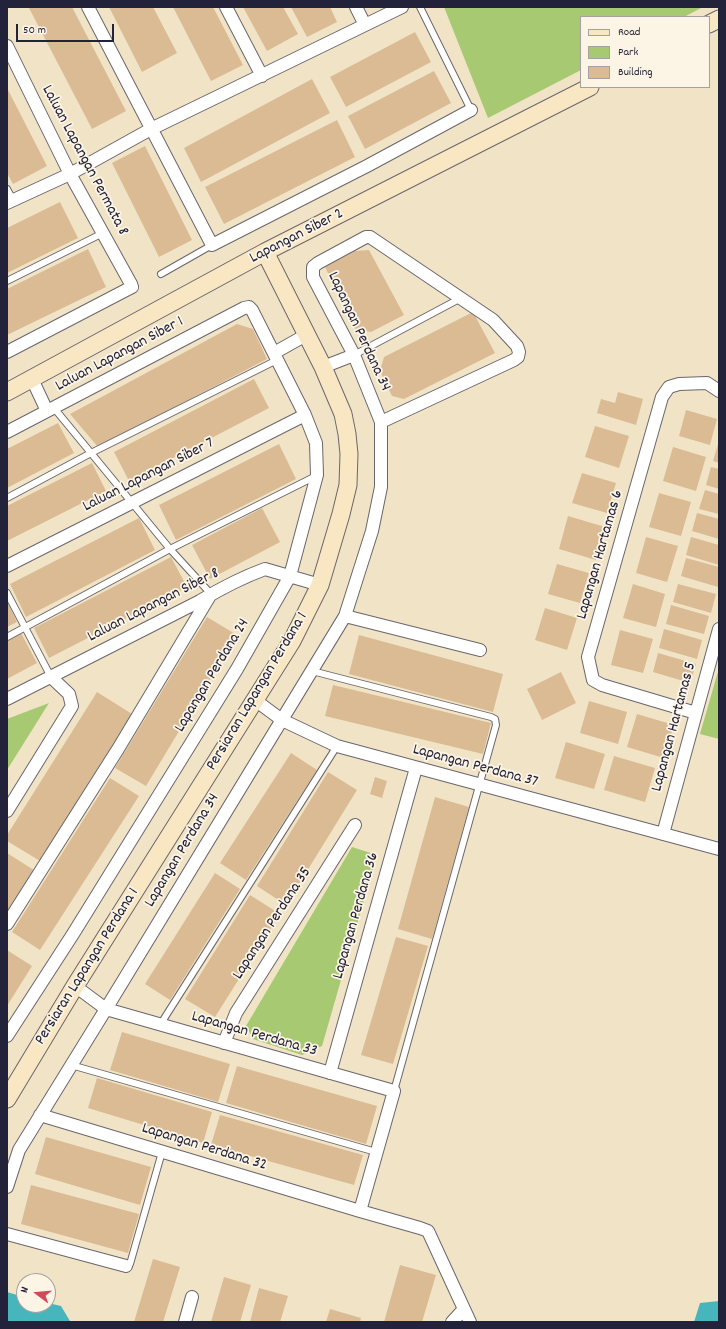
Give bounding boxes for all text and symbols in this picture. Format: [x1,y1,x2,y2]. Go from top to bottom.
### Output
scale bar [18,16,116,42]
legend [580,16,710,88]
text: 50 m [23,22,46,39]
text: Road [618,24,640,41]
text: Park [618,44,638,61]
text: Building [618,64,653,81]
street label: Laluan Lapangan Permata 8 [36,83,132,239]
street label: Lapangan Siber 2 [247,205,347,269]
street label: Lapangan Perdana 34 [322,269,394,395]
street label: Laluan Lapangan Siber 1 [53,313,187,397]
street label: Laluan Lapangan Siber 7 [80,435,218,517]
street label: Lapangan Hartamas 6 [573,488,629,622]
street label: Laluan Lapangan Siber 8 [85,564,223,648]
street label: Persiaran Lapangan Perdana 1 [203,609,313,775]
street label: Lapangan Perdana 24 [171,616,255,736]
street label: Lapangan Hartamas 5 [648,660,702,794]
street label: Lapangan Perdana 37 [410,741,540,793]
street label: Lapangan Perdana 34 [141,791,225,911]
street label: Lapangan Perdana 36 [330,851,384,981]
street label: Lapangan Perdana 35 [229,864,317,984]
street label: Persiaran Lapangan Perdana 1 [32,885,144,1049]
street label: Lapangan Perdana 33 [189,1008,319,1062]
street label: Lapangan Perdana 32 [139,1120,269,1176]
north arrow [16,1273,56,1313]
text: N [17,1285,34,1295]

